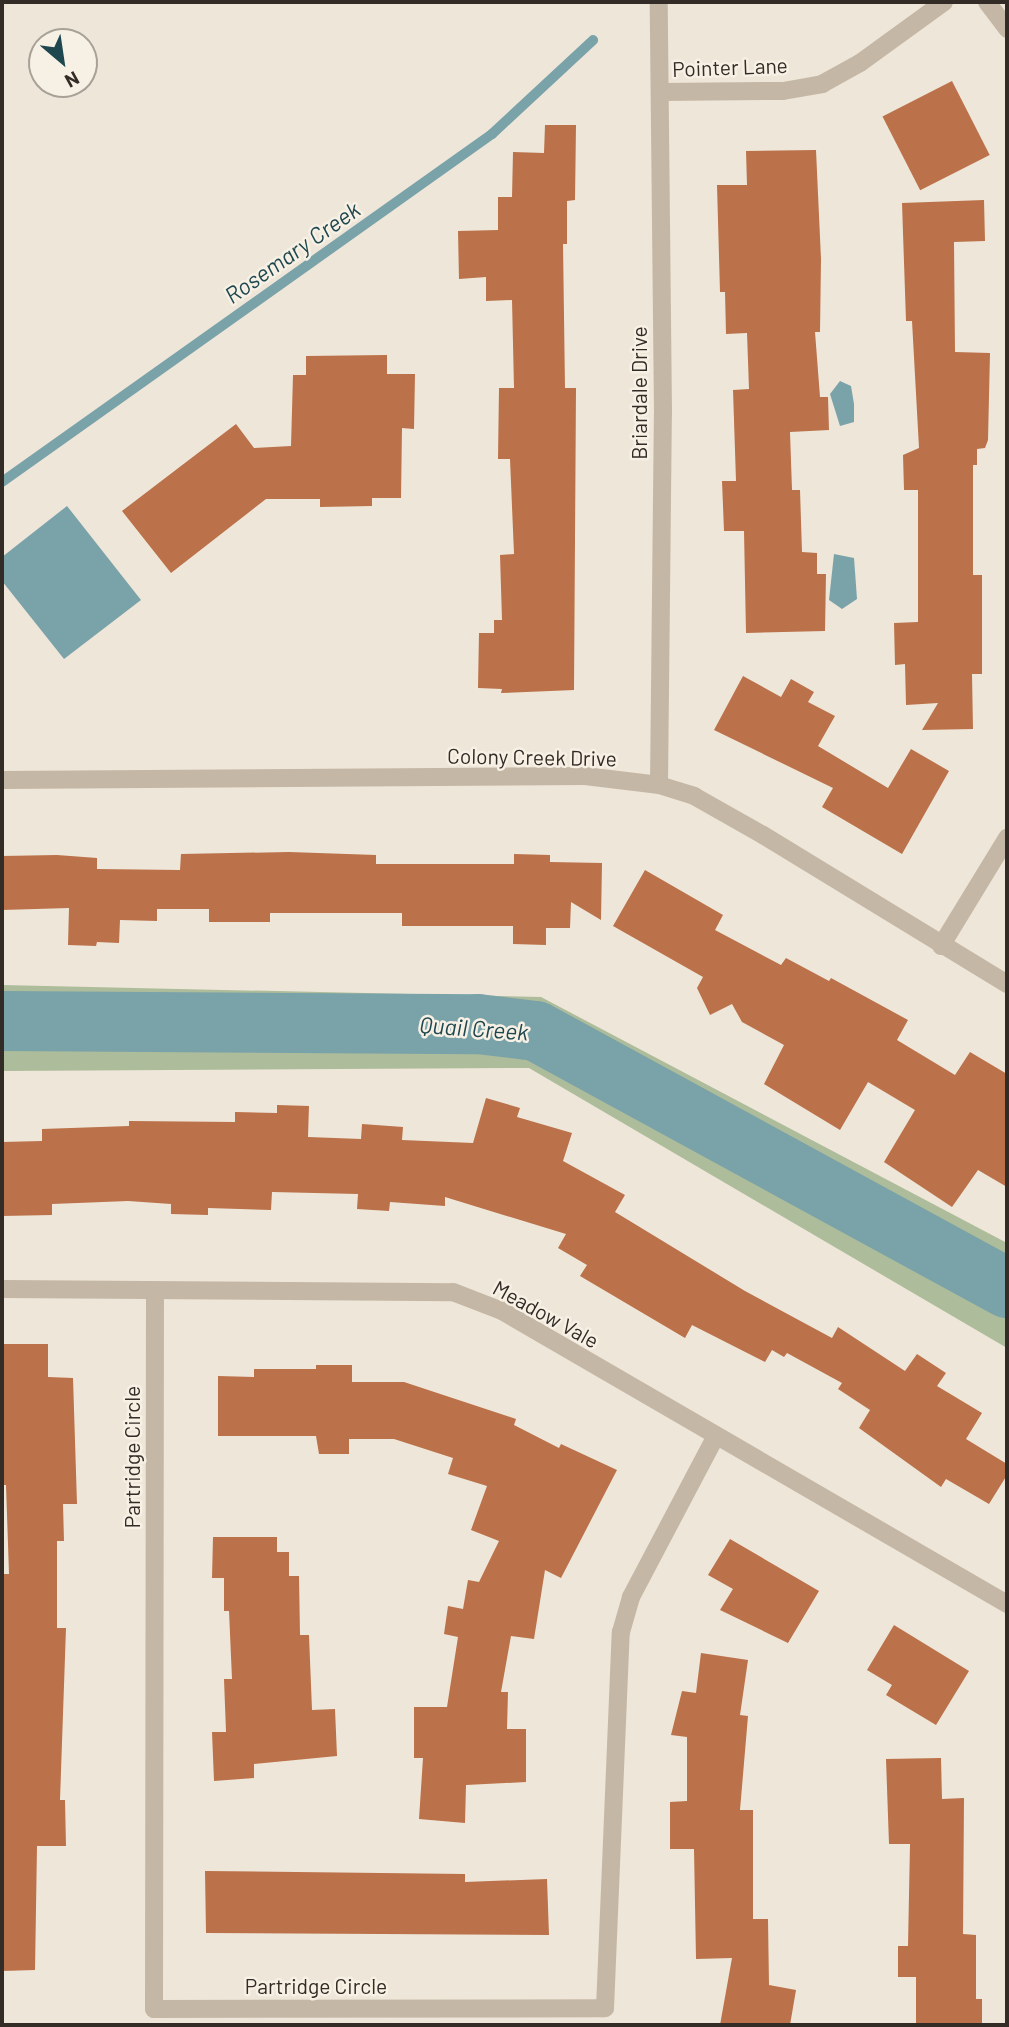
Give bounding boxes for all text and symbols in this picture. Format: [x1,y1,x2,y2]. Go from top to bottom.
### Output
north arrow [28,28,98,98]
street label: Pointer Lane [672,52,788,82]
text: N [61,67,84,93]
water label: Rosemary Creek [219,195,365,309]
street label: Briardale Drive [626,326,652,460]
street label: Colony Creek Drive [447,743,617,771]
water label: Quail Creek [419,1010,529,1046]
street label: Meadow Vale [489,1275,603,1353]
street label: Partridge Circle [119,1386,145,1528]
street label: Partridge Circle [245,1973,387,1999]

